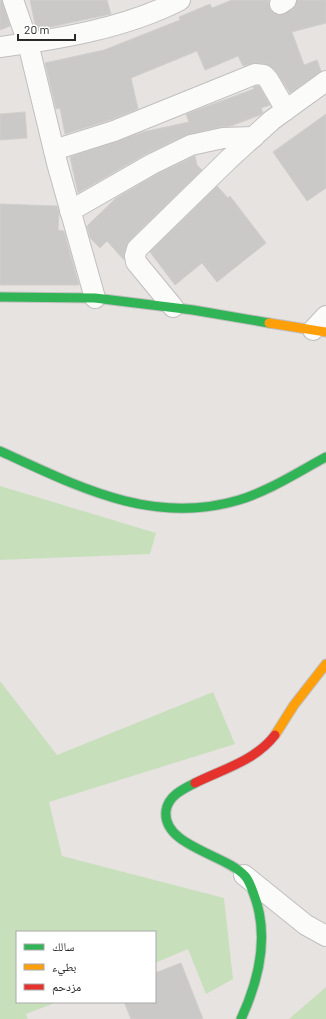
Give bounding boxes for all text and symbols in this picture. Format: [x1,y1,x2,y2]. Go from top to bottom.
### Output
scale bar [18,16,75,42]
text: 20 m [24,22,50,36]
legend [16,931,156,1003]
text: سالك [52,939,74,953]
text: بطيء [52,959,76,977]
text: مزدحم [52,979,81,995]

